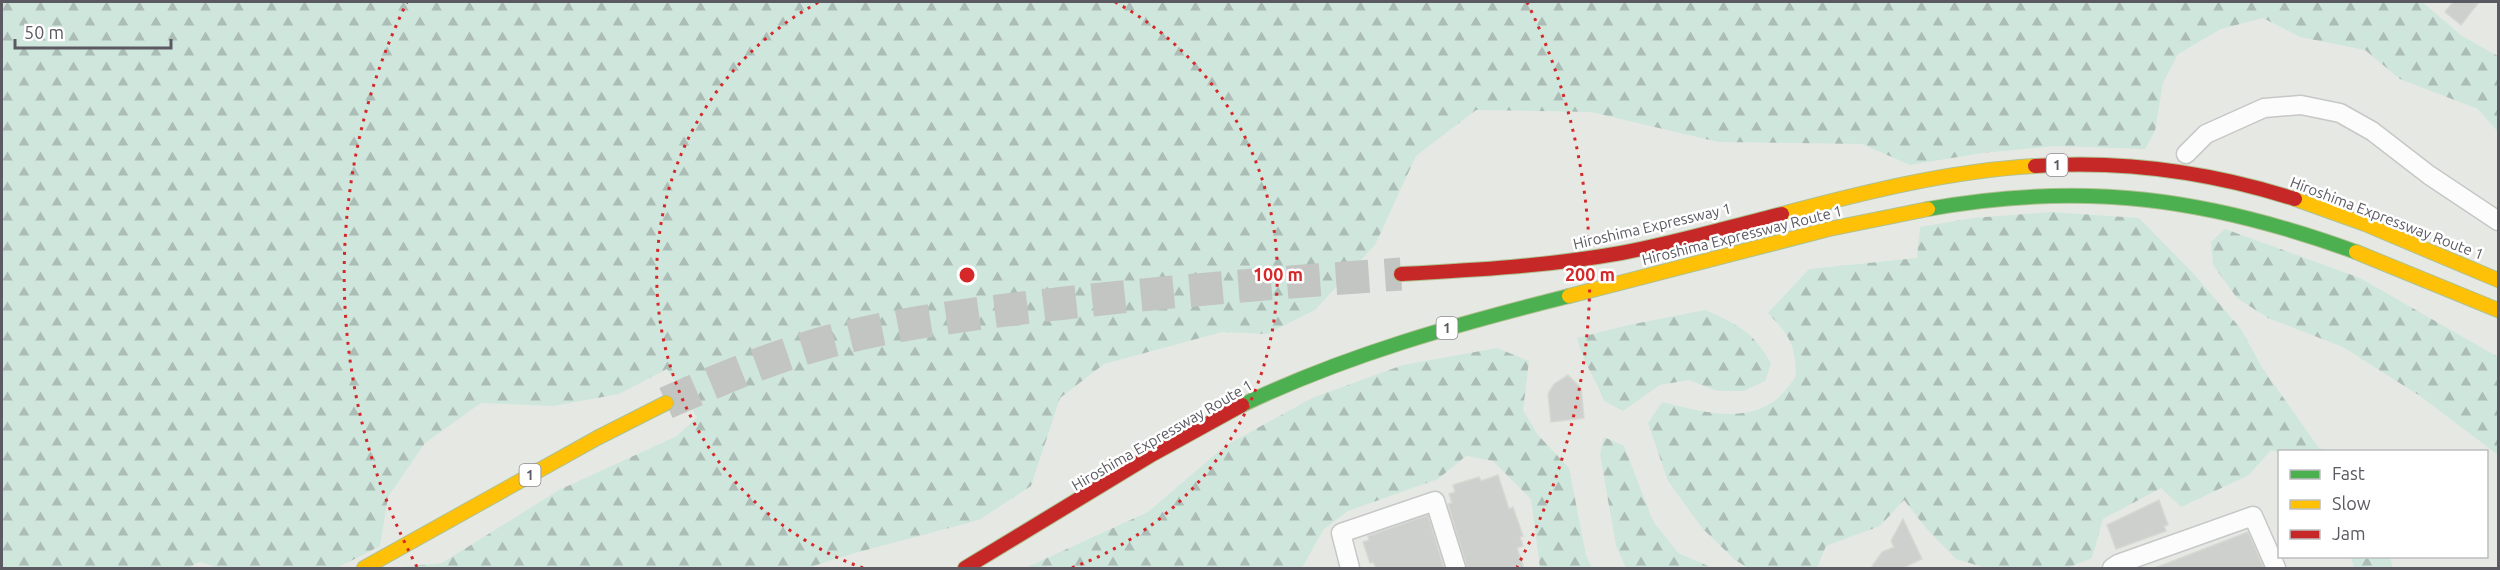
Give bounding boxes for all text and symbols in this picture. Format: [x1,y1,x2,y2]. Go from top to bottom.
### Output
scale bar [15,12,171,50]
text: 50 m [24,22,64,42]
road number: 1 [2046,154,2068,176]
street label: Hiroshima Expressway Route 1 [2288,173,2486,263]
street label: Hiroshima Expressway 1 [1571,200,1733,252]
street label: Hiroshima Expressway Route 1 [1640,202,1844,268]
text: 100 m [1253,264,1303,284]
text: 200 m [1565,264,1615,284]
centre of rings [957,265,977,285]
road number: 1 [1436,317,1458,339]
street label: Hiroshima Expressway Route 1 [1069,376,1255,494]
legend [2278,450,2488,558]
text: Fast [2332,463,2365,483]
road number: 1 [520,464,540,486]
text: Slow [2332,493,2371,513]
text: Jam [2332,523,2366,543]

